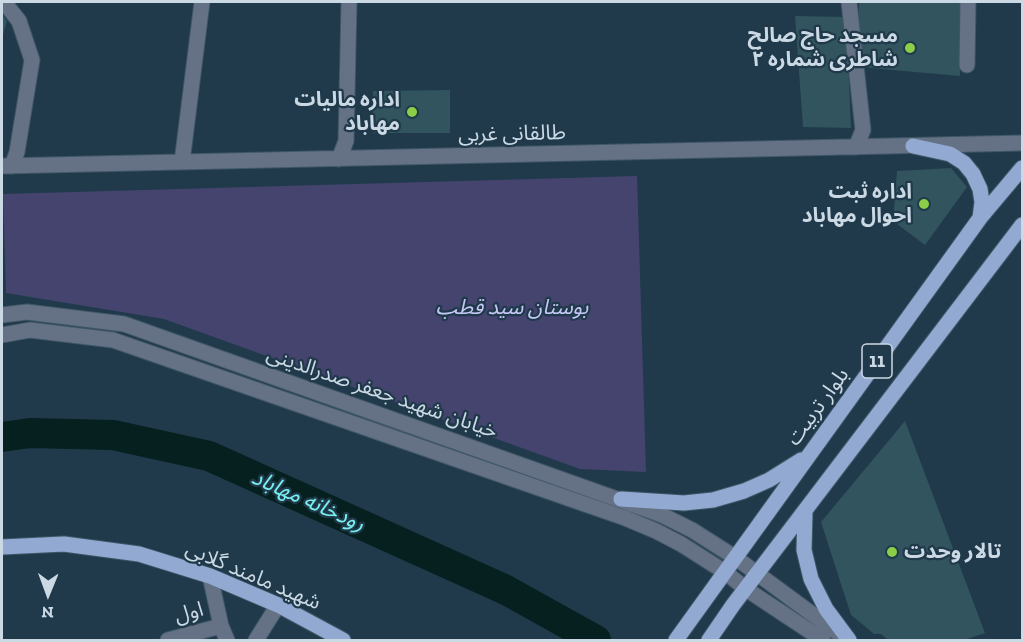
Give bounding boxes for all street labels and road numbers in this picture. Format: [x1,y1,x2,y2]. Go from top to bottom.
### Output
street label: طالقانی غربی [458,120,566,148]
street label: خیابان شهید جعفر صدرالدینی [263,342,501,444]
road number: 11 [862,344,892,378]
street label: بلوار تربیت [781,363,855,451]
street label: شهید مامند گلابی [182,536,324,616]
street label: اول [172,597,206,629]

